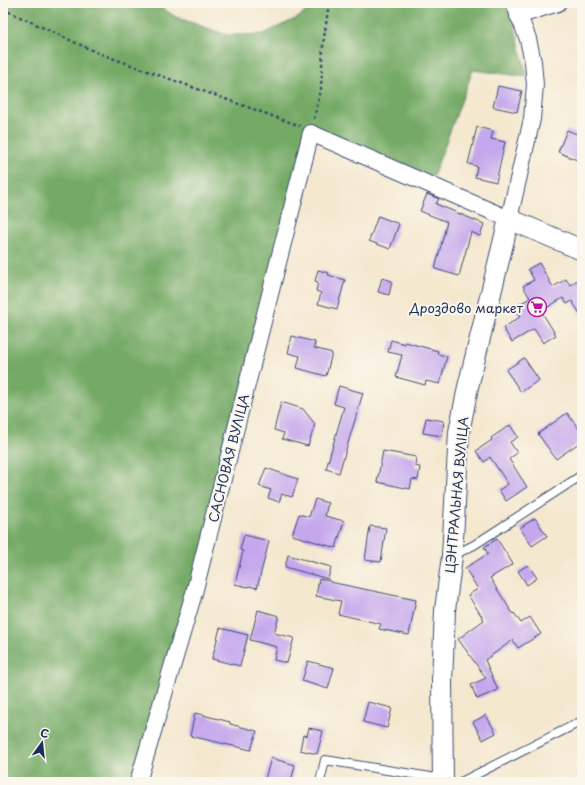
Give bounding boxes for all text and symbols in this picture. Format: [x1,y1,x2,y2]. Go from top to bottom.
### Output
supermarket icon: Дроздово маркет [526,296,548,318]
place label: Дроздово маркет [409,298,524,317]
street label: САСНОВАЯ ВУЛІЦА [203,392,253,524]
street label: ЦЭНТРАЛЬНАЯ ВУЛІЦА [440,416,472,574]
north arrow [22,723,62,763]
text: С [39,724,51,742]

